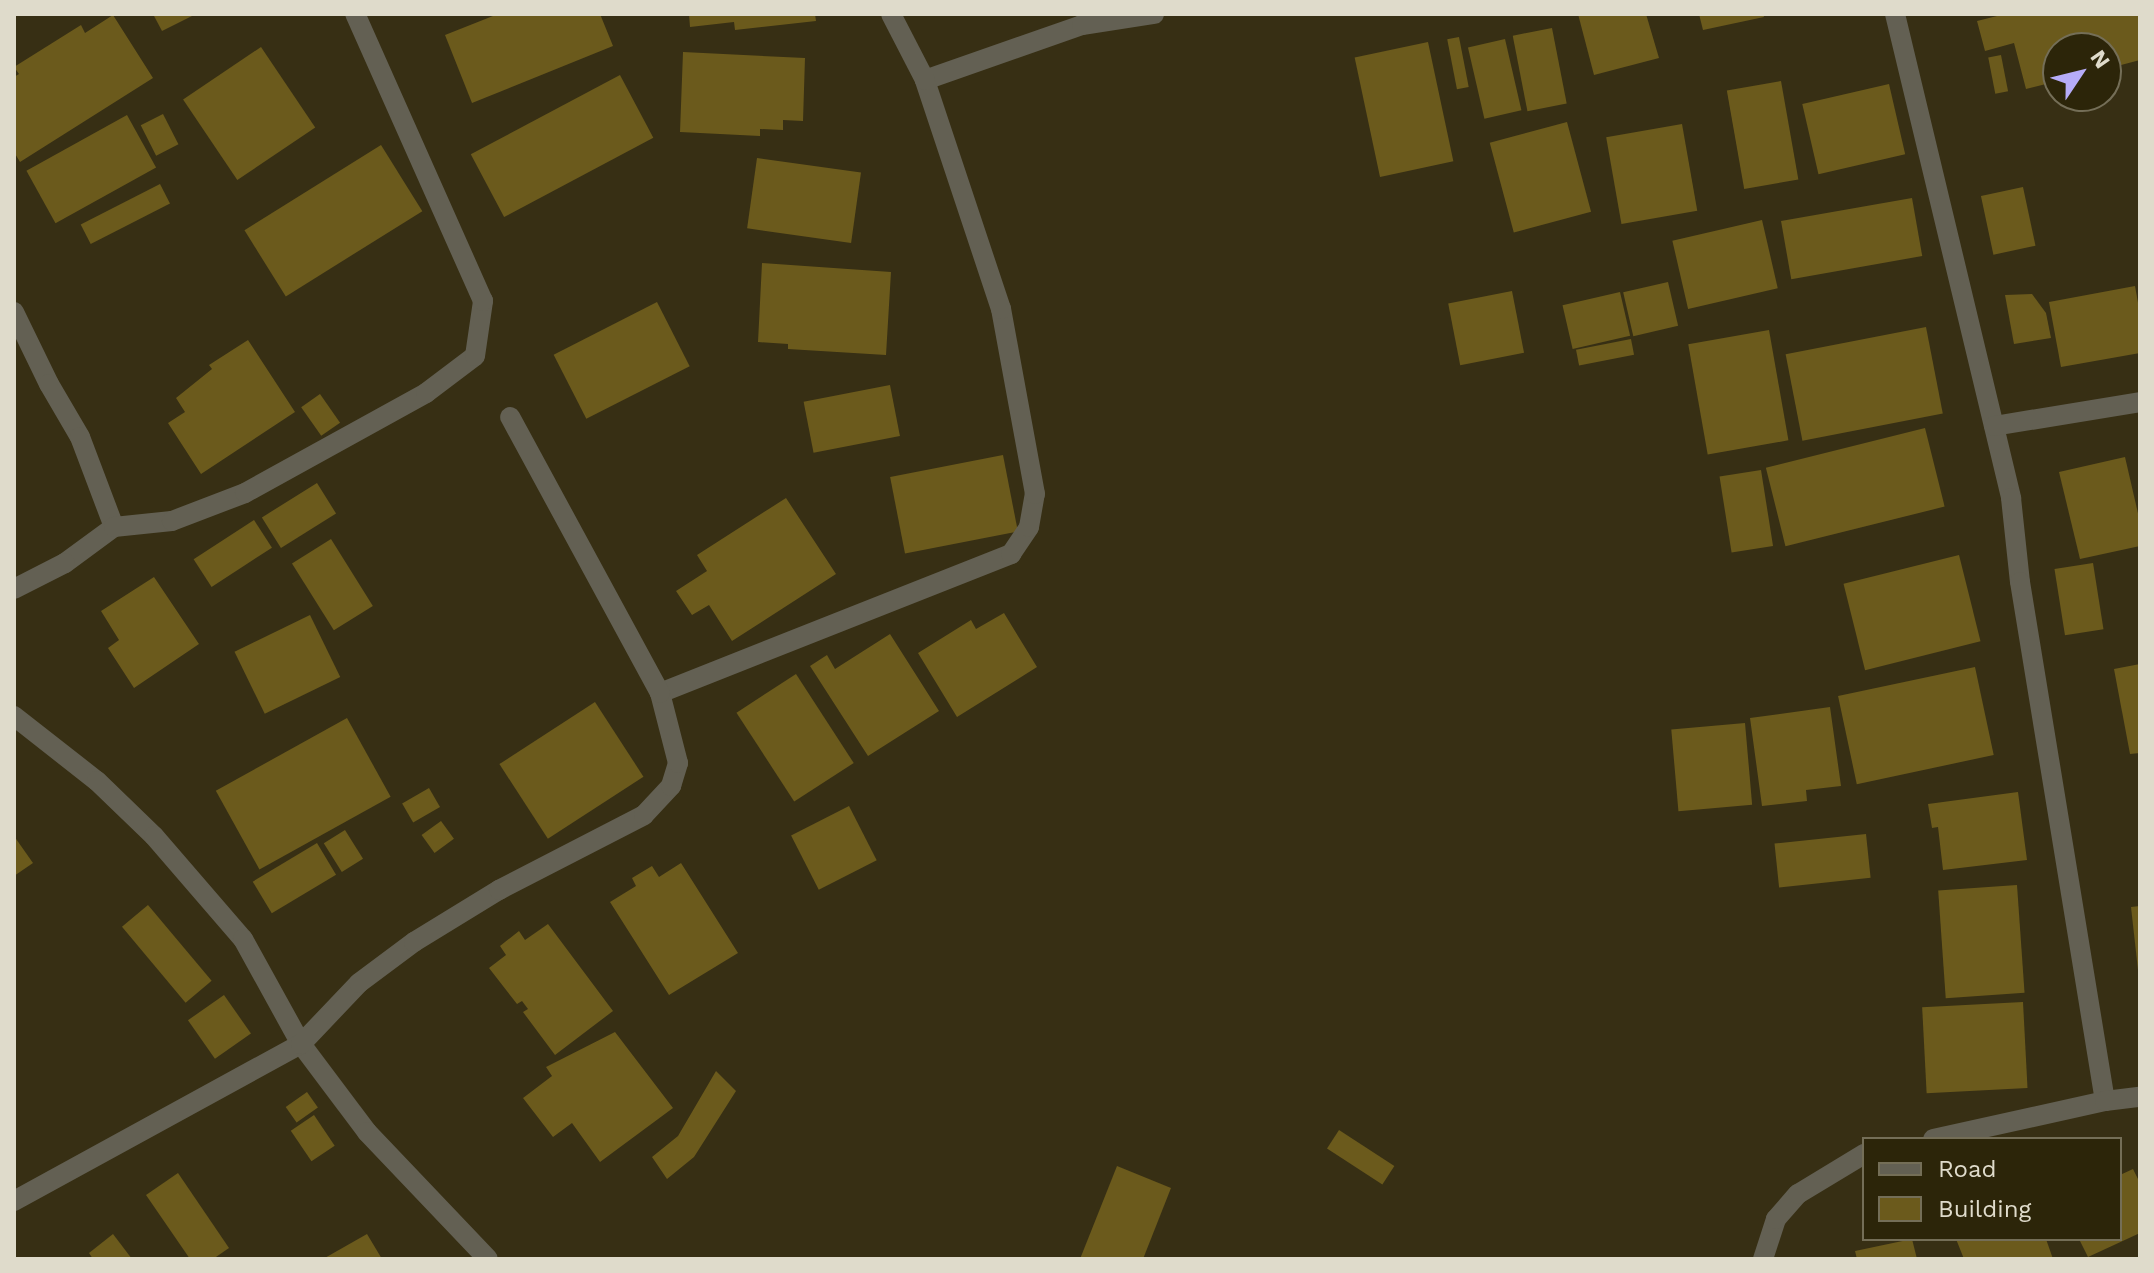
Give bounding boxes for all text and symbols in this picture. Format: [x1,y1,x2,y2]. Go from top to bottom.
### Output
north arrow [2042,32,2122,112]
text: N [2086,45,2115,73]
legend [1862,1137,2122,1241]
text: Road [1938,1155,1997,1183]
text: Building [1938,1195,2031,1223]

